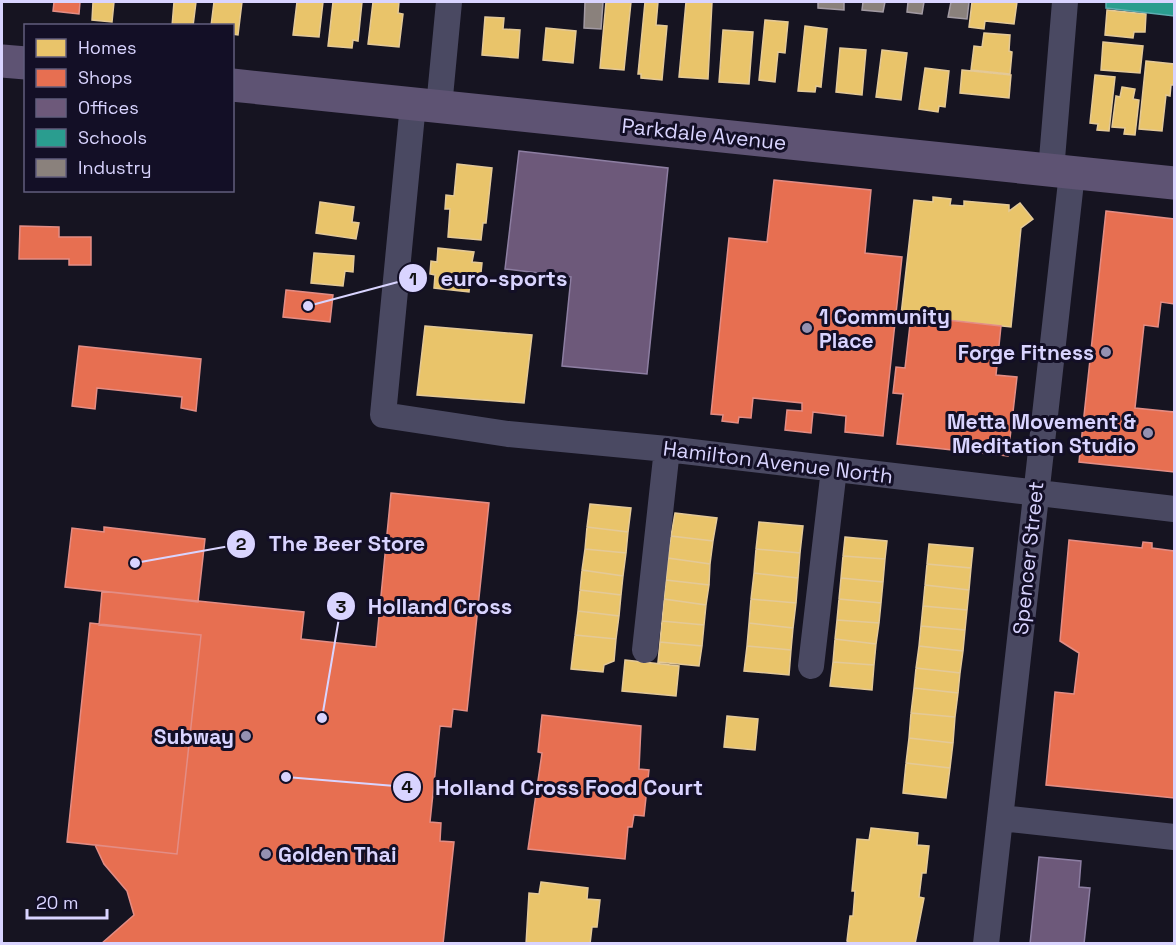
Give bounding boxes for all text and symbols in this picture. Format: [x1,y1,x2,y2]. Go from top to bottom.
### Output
legend [24,24,234,192]
text: Homes [78,36,137,59]
text: Shops [78,66,132,89]
text: Offices [78,96,139,119]
street label: Parkdale Avenue [620,112,788,156]
text: Schools [78,126,147,149]
text: Industry [78,156,151,179]
callout: euro-sports [398,258,579,298]
text: euro-sports [441,264,567,292]
text: 1 [409,267,417,290]
place label: 1 Community Place [819,303,950,354]
marker: 1 Community Place [800,321,814,335]
place label: Forge Fitness [958,339,1094,366]
marker: Forge Fitness [1099,345,1113,359]
place label: Metta Movement & Meditation Studio [947,408,1137,459]
marker: Metta Movement & Meditation Studio [1141,426,1155,440]
street label: Hamilton Avenue North [662,435,894,489]
street label: Spencer Street [1007,480,1049,636]
callout: The Beer Store [226,524,437,564]
text: The Beer Store [269,529,425,557]
text: 2 [236,532,247,555]
callout: Holland Cross [326,586,524,626]
text: Holland Cross [368,592,512,620]
text: 3 [336,595,347,618]
place label: Subway [154,723,234,750]
marker: Subway [239,729,253,743]
callout: Holland Cross Food Court [392,767,715,807]
text: Holland Cross Food Court [435,773,703,801]
text: 4 [401,775,413,798]
place label: Golden Thai [278,841,397,868]
marker: Golden Thai [259,847,273,861]
scale bar [27,882,106,920]
text: 20 m [36,891,79,914]

